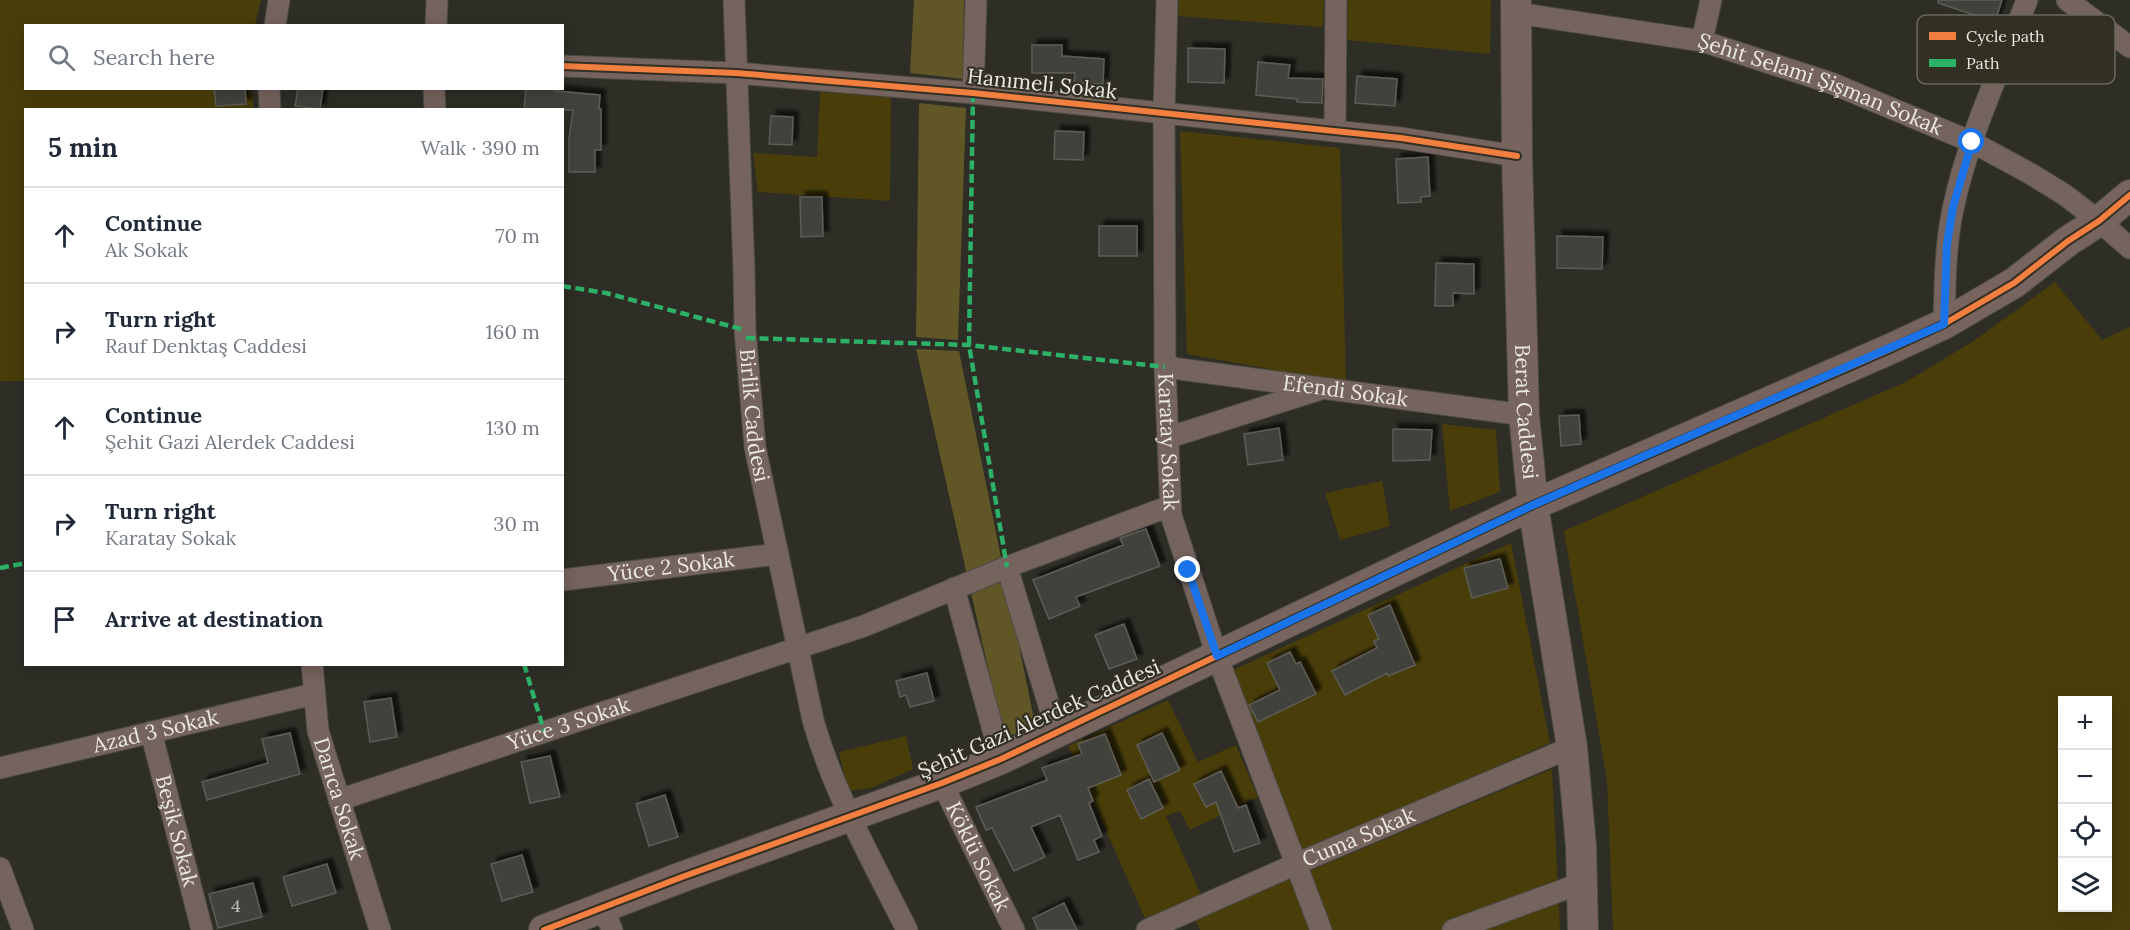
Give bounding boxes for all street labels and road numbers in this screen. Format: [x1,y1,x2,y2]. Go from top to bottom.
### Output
street label: Şehit Selami Şişman Sokak [1695,27,1947,141]
street label: Hanımeli Sokak [966,62,1119,105]
street label: Berat Caddesi [1509,344,1544,481]
street label: Birlik Caddesi [734,348,776,484]
street label: Efendi Sokak [1281,369,1410,412]
street label: Karatay Sokak [1152,372,1185,512]
street label: Yüce 2 Sokak [605,545,737,587]
street label: Şehit Gazi Alerdek Caddesi [913,653,1164,784]
street label: Yüce 3 Sokak [503,690,634,757]
street label: Azad 3 Sokak [89,703,222,759]
street label: Darıca Sokak [308,734,371,863]
street label: Beşik Sokak [150,772,204,890]
street label: Köklü Sokak [940,797,1017,916]
street label: Cuma Sokak [1298,801,1420,873]

